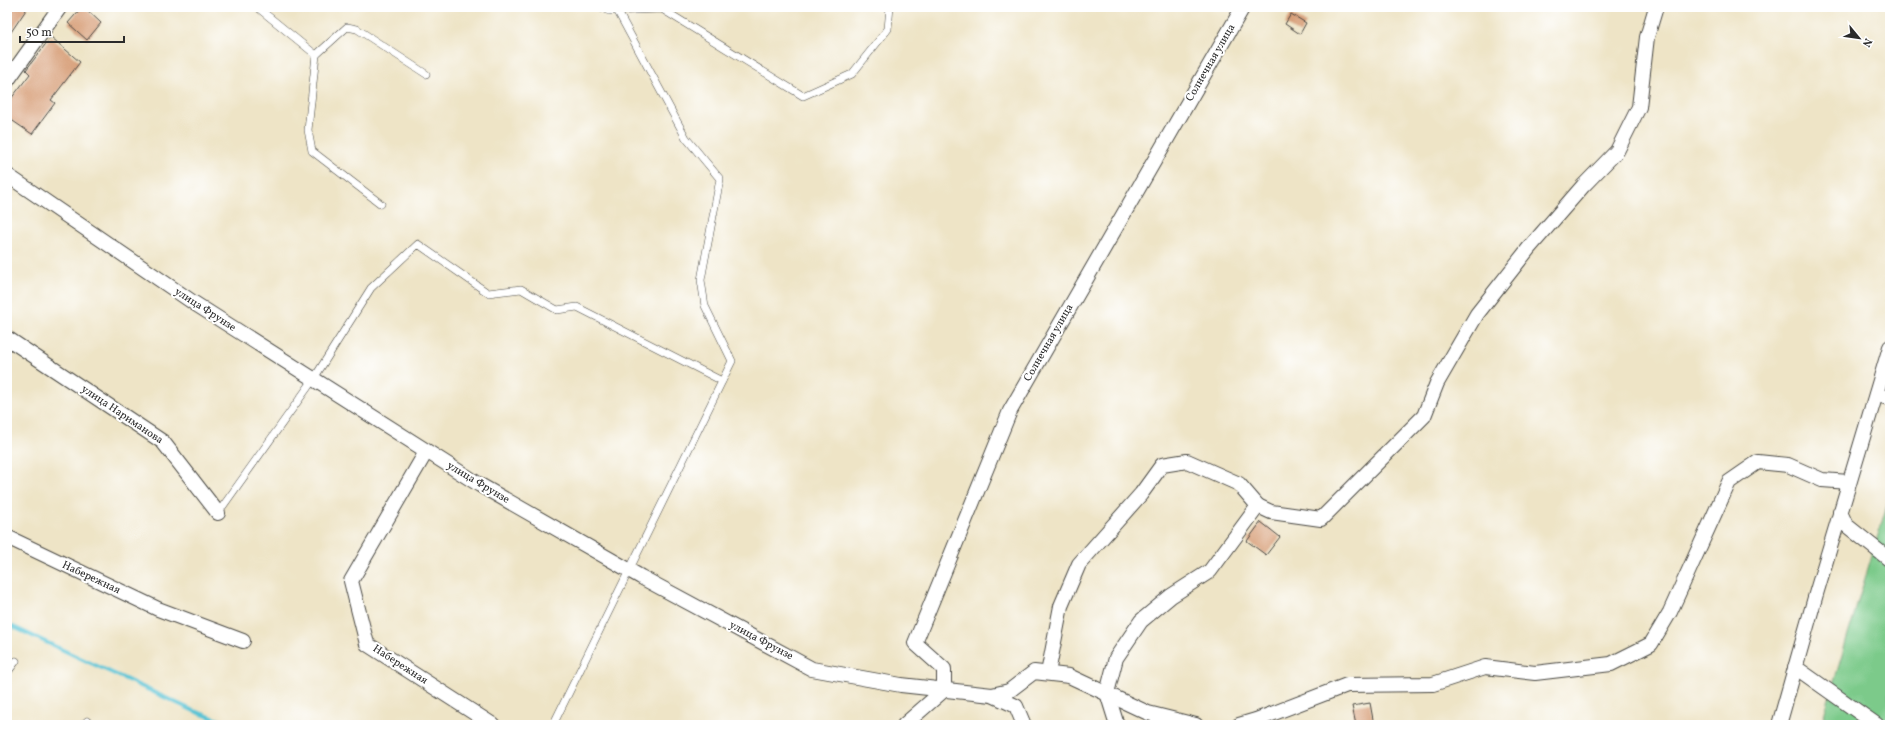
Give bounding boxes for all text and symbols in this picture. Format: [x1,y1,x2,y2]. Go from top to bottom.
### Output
scale bar [20,18,124,44]
north arrow [1839,18,1879,58]
street label: Солнечная улица [1183,21,1240,105]
text: 50 m [26,25,52,41]
text: N [1858,35,1875,49]
street label: улица Фрунзе [171,285,239,335]
street label: Солнечная улица [1021,301,1078,385]
street label: улица Нариманова [78,382,166,448]
street label: улица Фрунзе [444,458,512,508]
street label: Набережная [59,558,123,598]
street label: улица Фрунзе [726,618,796,664]
street label: Набережная [370,642,431,689]

